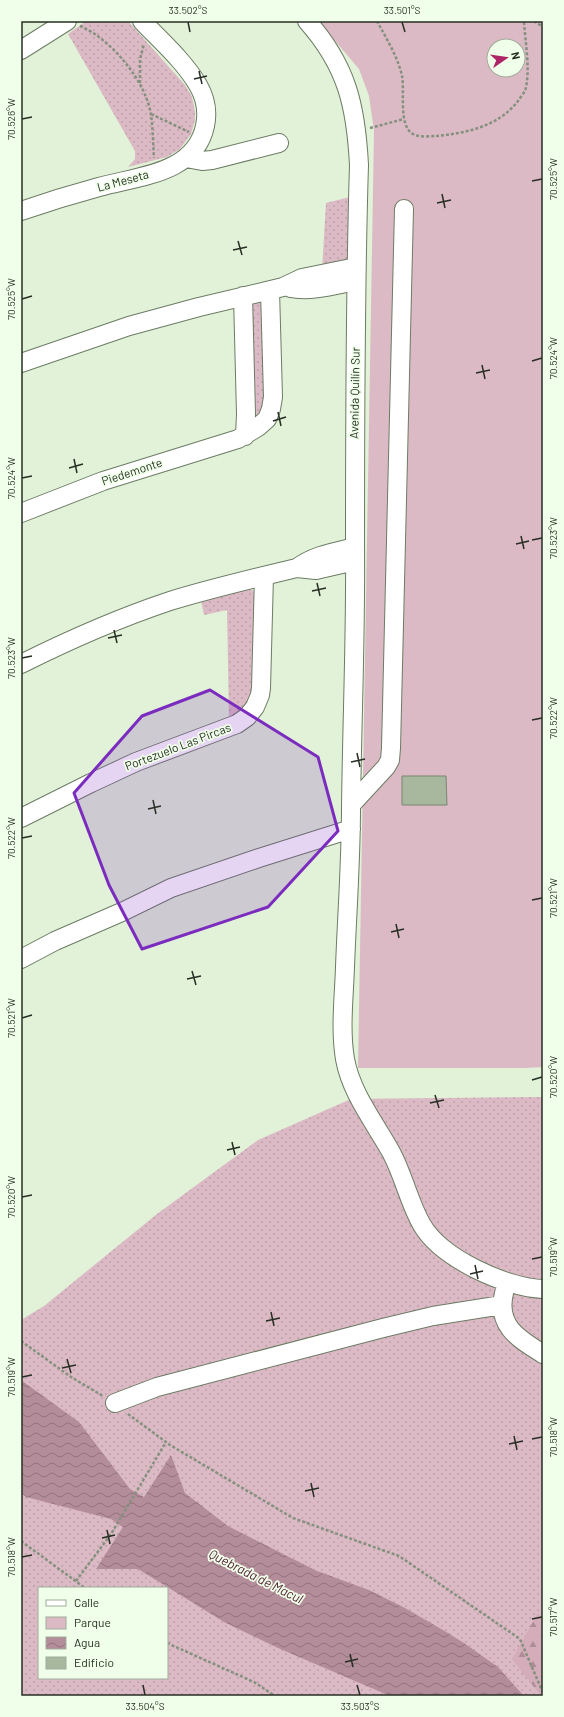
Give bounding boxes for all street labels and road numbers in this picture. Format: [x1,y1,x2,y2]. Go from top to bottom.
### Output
street label: La Meseta [95,166,150,194]
street label: Avenida Quilín Sur [346,346,362,439]
street label: Piedemonte [100,455,164,487]
street label: Portezuelo Las Pircas [123,719,233,773]

